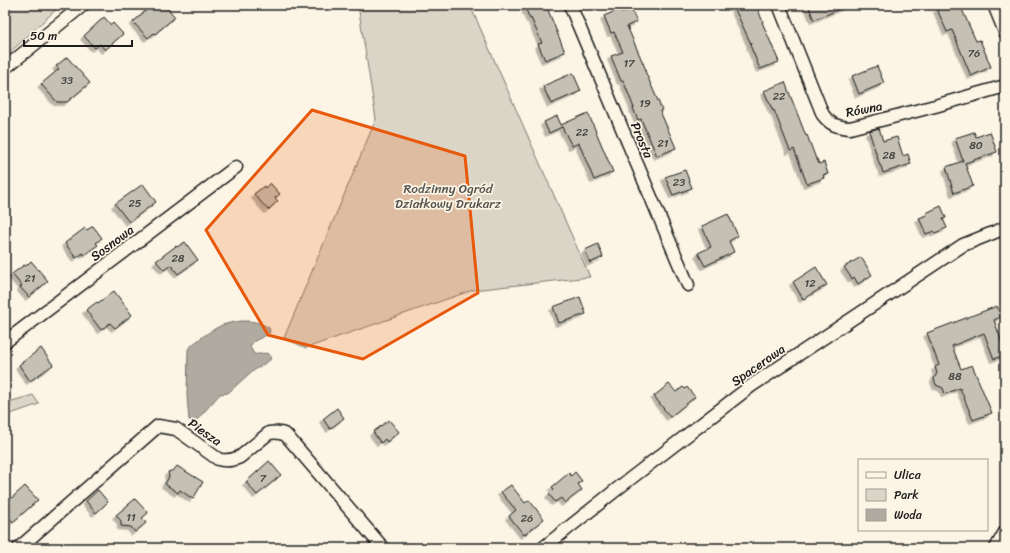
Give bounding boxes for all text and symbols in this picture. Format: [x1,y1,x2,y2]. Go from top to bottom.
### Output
scale bar [24,22,132,48]
text: 50 m [30,25,57,47]
house number: 76 [968,44,980,63]
house number: 17 [624,54,635,73]
house number: 33 [61,71,73,90]
house number: 22 [773,87,786,106]
house number: 19 [639,94,651,113]
street label: Równa [844,94,885,124]
street label: Prosta [624,118,660,162]
house number: 22 [576,123,589,142]
house number: 21 [657,134,669,153]
house number: 80 [969,136,983,155]
house number: 28 [883,146,896,165]
house number: 23 [673,173,685,192]
park label: Rodzinny Ogród Działkowy Drukarz [395,177,502,215]
house number: 25 [128,194,142,213]
street label: Sosnowa [85,219,139,267]
house number: 28 [172,249,185,268]
house number: 21 [24,269,36,288]
house number: 12 [804,274,816,293]
street label: Spacerowa [726,338,790,392]
house number: 88 [948,367,962,386]
street label: Piesza [183,412,227,452]
legend [858,459,988,531]
text: Ulica [894,464,922,486]
house number: 7 [260,469,267,488]
text: Park [894,484,919,506]
text: Woda [894,504,923,526]
house number: 11 [126,508,136,527]
house number: 26 [521,509,533,528]

